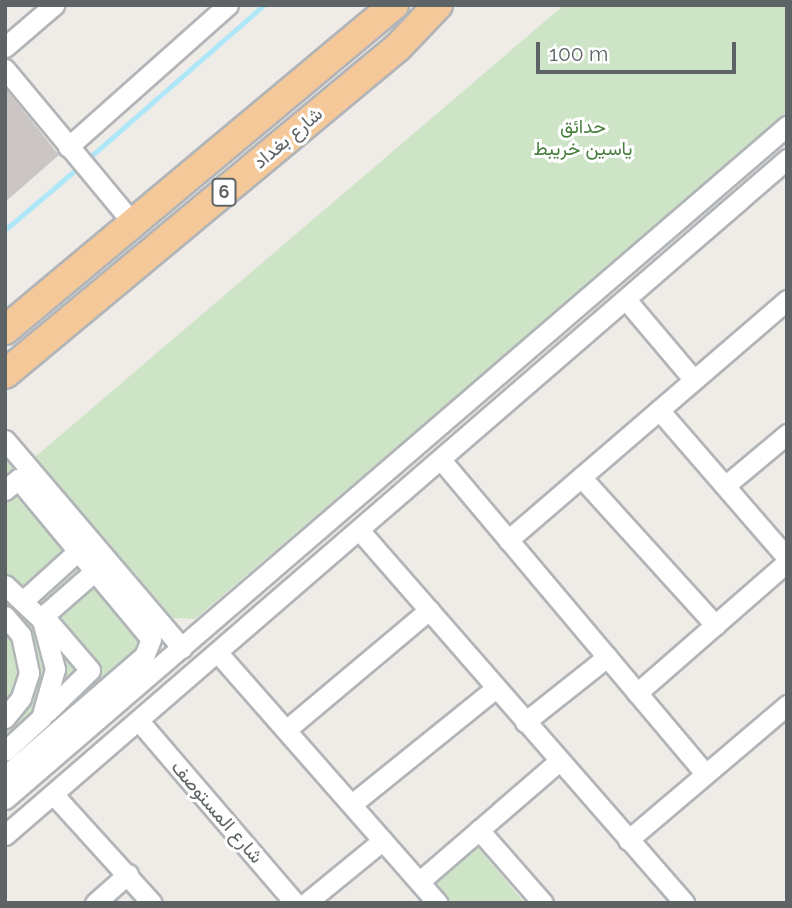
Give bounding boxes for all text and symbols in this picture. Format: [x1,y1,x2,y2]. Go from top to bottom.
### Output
scale bar [540,28,740,72]
text: 100 m [549,41,608,66]
street label: شارع بغداد [249,103,327,173]
park label: حدائق ياسين خريبط [533,116,633,160]
road number: 6 [210,177,238,206]
street label: شارع المستوصف [166,756,268,868]

